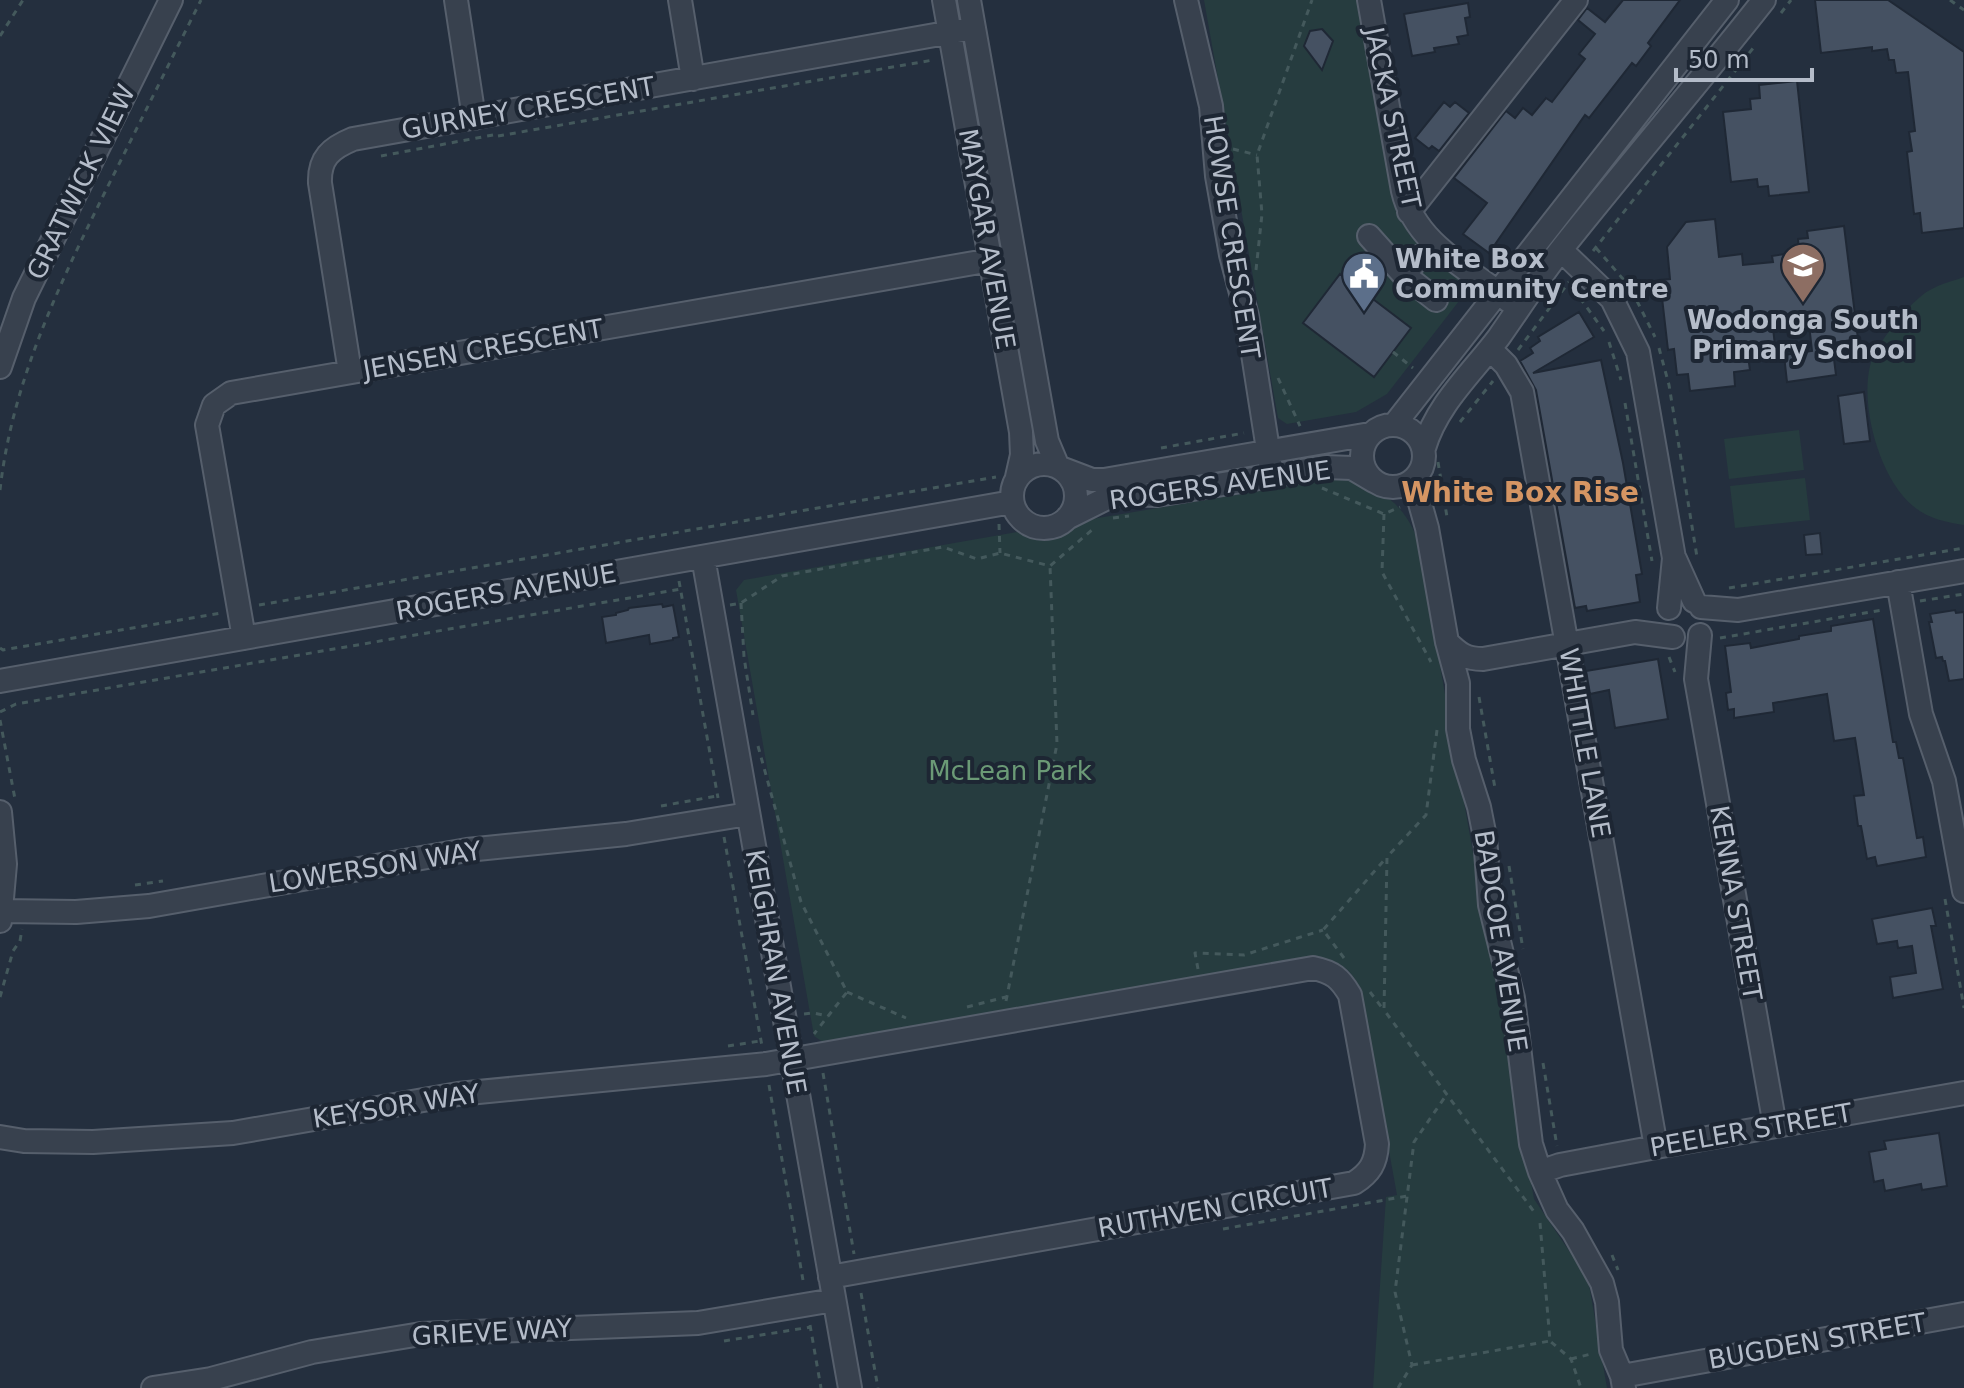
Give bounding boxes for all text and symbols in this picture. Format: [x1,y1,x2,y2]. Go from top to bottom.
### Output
street label: JACKA STREET [1359,23,1427,211]
scale bar [1676,32,1812,82]
text: 50 m [1688,46,1750,74]
street label: GURNEY CRESCENT [399,71,657,145]
street label: GRATWICK VIEW [21,80,141,284]
street label: HOWSE CRESCENT [1198,113,1266,361]
street label: MAYGAR AVENUE [953,126,1021,352]
school or university icon: Wodonga South Primary School [1779,241,1827,304]
place label: White Box Community Centre [1395,244,1669,304]
public building icon: White Box Community Centre [1340,250,1388,313]
place label: Wodonga South Primary School [1687,305,1919,365]
street label: JENSEN CRESCENT [359,313,605,385]
street label: ROGERS AVENUE [1107,455,1333,515]
district label: White Box Rise [1401,476,1639,509]
street label: ROGERS AVENUE [393,558,619,626]
street label: WHITTLE LANE [1554,646,1616,840]
park label: McLean Park [928,756,1092,786]
street label: KENNA STREET [1704,803,1768,1003]
street label: BADCOE AVENUE [1469,828,1533,1054]
street label: LOWERSON WAY [267,835,484,899]
street label: KEIGHRAN AVENUE [740,847,812,1097]
street label: KEYSOR WAY [310,1078,482,1134]
street label: PEELER STREET [1647,1097,1855,1163]
street label: RUTHVEN CIRCUIT [1095,1173,1335,1243]
street label: BUGDEN STREET [1706,1307,1928,1375]
street label: GRIEVE WAY [411,1313,573,1351]

